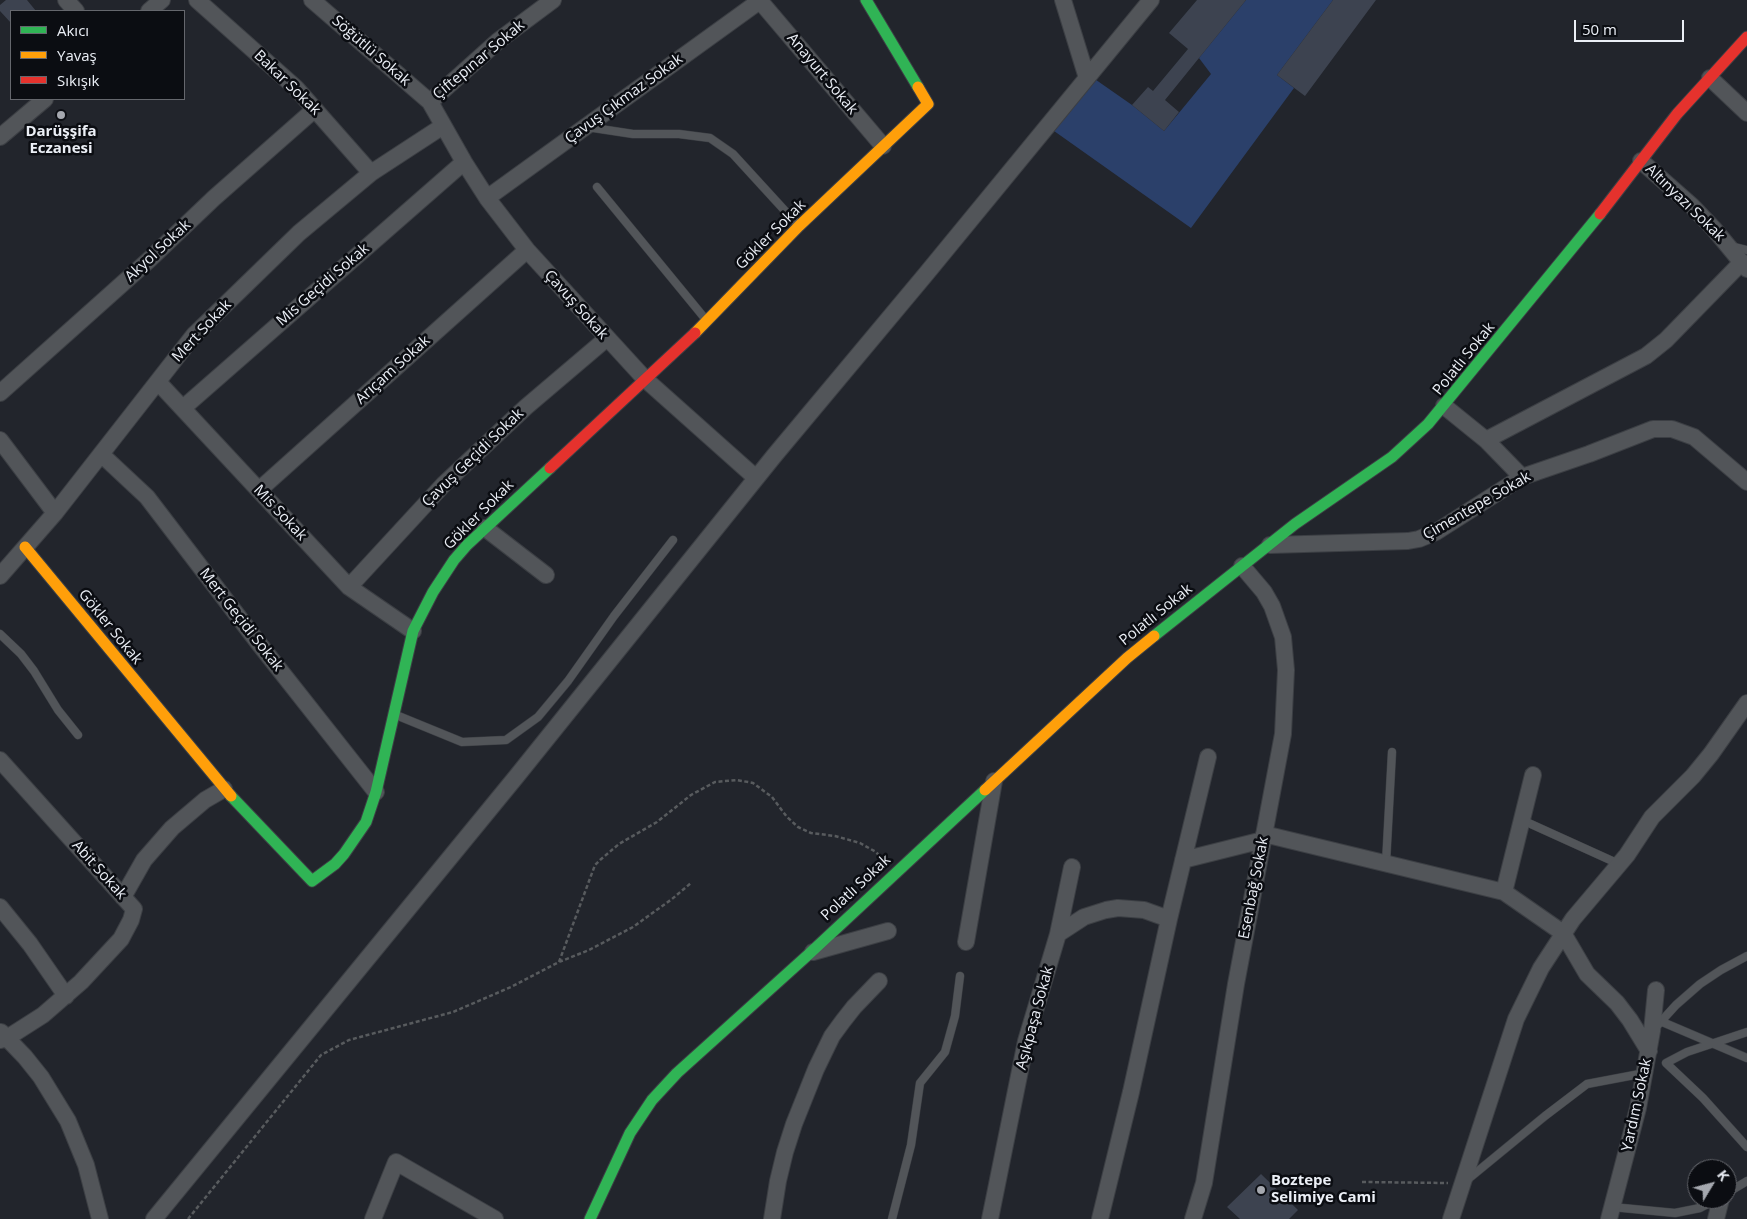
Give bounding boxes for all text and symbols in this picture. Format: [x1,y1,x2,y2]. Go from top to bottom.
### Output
legend [10,10,185,100]
scale bar [1577,10,1687,42]
street label: Söğütlü Sokak [328,12,414,90]
street label: Çiftepınar Sokak [430,16,528,104]
text: 50 m [1582,19,1617,39]
text: Akıcı [57,20,89,40]
street label: Anayurt Sokak [783,30,861,118]
text: Yavaş [57,45,97,65]
street label: Bakar Sokak [250,47,324,119]
street label: Çavuş Çıkmaz Sokak [562,50,686,148]
text: Sıkışık [57,70,100,90]
marker: Darüşşifa Eczanesi [55,109,67,121]
place label: Darüşşifa Eczanesi [25,123,97,158]
street label: Altınyazı Sokak [1642,161,1728,245]
street label: Gökler Sokak [732,196,810,274]
street label: Akyol Sokak [122,216,194,286]
street label: Mis Geçidi Sokak [273,240,373,330]
street label: Çavuş Sokak [540,267,612,343]
street label: Mert Sokak [169,296,235,366]
street label: Polatlı Sokak [1429,319,1499,399]
street label: Arıçam Sokak [352,332,434,408]
street label: Çavuş Geçidi Sokak [419,405,527,511]
street label: Çimentepe Sokak [1420,468,1534,544]
street label: Gökler Sokak [440,476,518,554]
street label: Mis Sokak [250,481,310,545]
street label: Mert Geçidi Sokak [195,565,287,675]
street label: Polatlı Sokak [1116,580,1196,650]
street label: Gökler Sokak [74,586,146,668]
street label: Esenbağ Sokak [1235,835,1273,941]
street label: Abit Sokak [68,837,130,903]
street label: Polatlı Sokak [818,851,894,925]
street label: Aşıkpaşa Sokak [1013,964,1057,1072]
street label: Yardım Sokak [1618,1057,1656,1153]
north arrow [1687,1159,1737,1209]
text: K [1713,1166,1734,1185]
place label: Boztepe Selimiye Cami [1271,1172,1376,1207]
marker: Boztepe Selimiye Cami [1255,1184,1267,1196]

